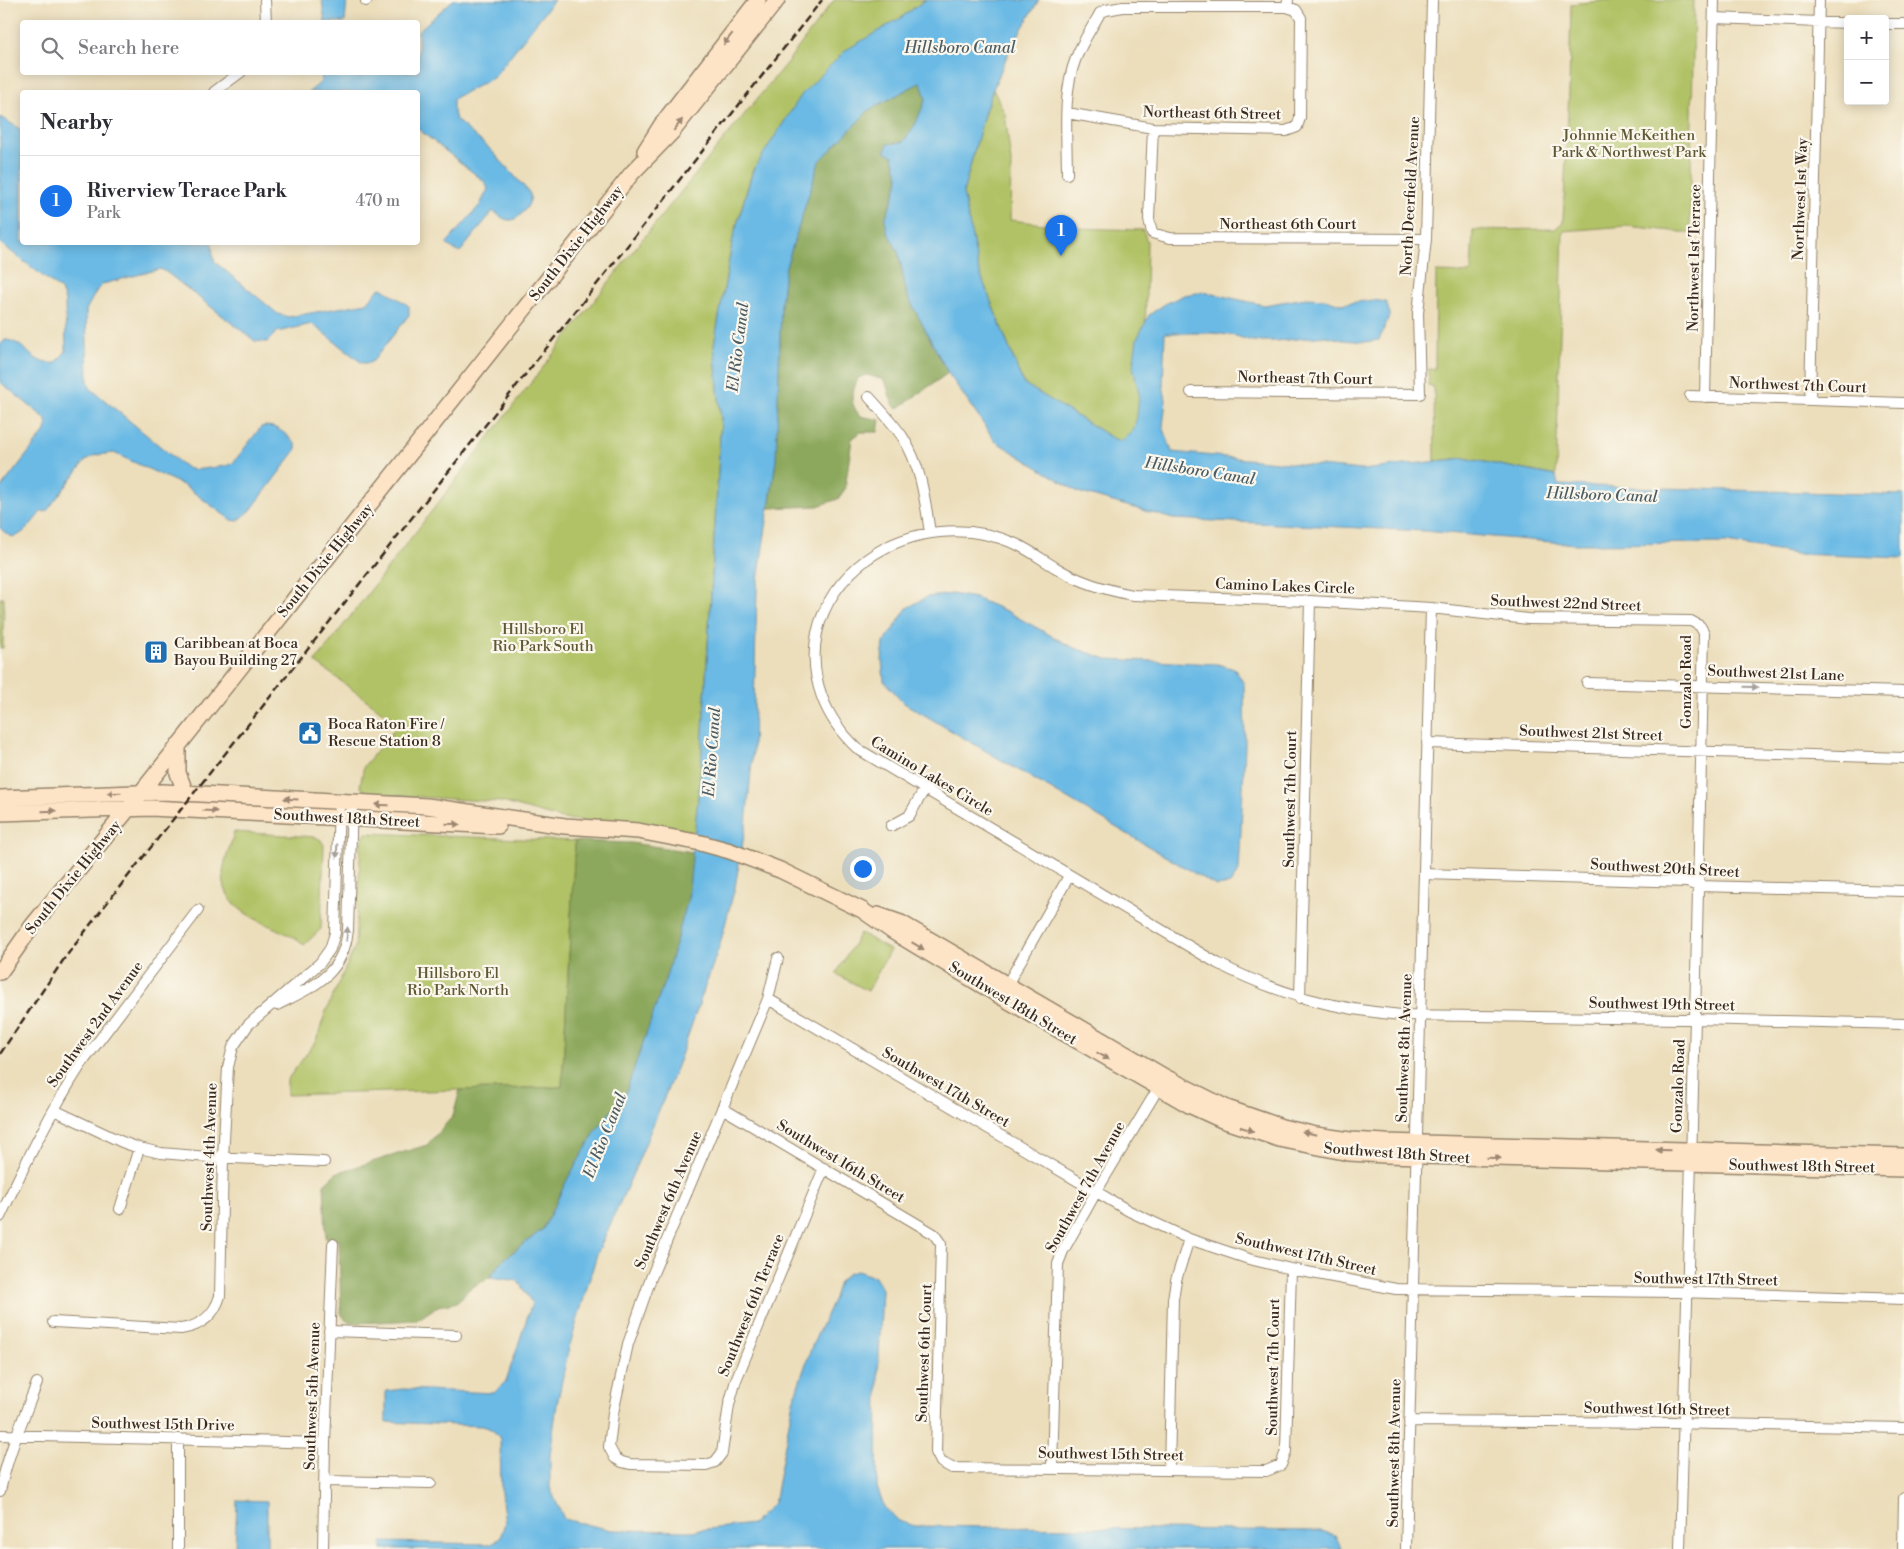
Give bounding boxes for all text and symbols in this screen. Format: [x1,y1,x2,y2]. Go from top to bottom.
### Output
map controls [1844,15,1889,105]
button: + [1844,15,1889,60]
search box [20,20,420,75]
one-way arrow [723,32,733,45]
icon: search [38,34,66,62]
text: Search here [78,36,179,60]
water label: Hillsboro Canal [903,38,1017,58]
button: − [1844,60,1889,105]
street label: Northeast 6th Street [1143,103,1282,124]
text: Nearby [40,110,113,136]
street label: North Deerfield Avenue [1397,116,1424,276]
one-way arrow [672,119,683,132]
park label: Johnnie McKeithen Park & Northwest Park [1552,126,1707,162]
street label: Northwest 1st Way [1789,137,1812,261]
text: Riverview Terace Park [87,179,287,203]
street label: South Dixie Highway [525,181,628,305]
street label: Northwest 1st Terrace [1684,184,1705,332]
text: 1 [52,191,60,211]
text: 470 m [356,191,400,211]
text: Park [87,203,120,223]
pin: 1 [1045,215,1077,256]
street label: Northeast 6th Court [1219,215,1357,234]
water label: El Rio Canal [722,300,753,394]
street label: Northeast 7th Court [1237,368,1374,389]
street label: Northwest 7th Court [1729,374,1868,397]
water label: Hillsboro Canal [1142,452,1257,490]
water label: Hillsboro Canal [1545,483,1659,507]
street label: South Dixie Highway [273,499,378,621]
street label: Camino Lakes Circle [1215,575,1355,598]
street label: Southwest 22nd Street [1490,591,1643,616]
park label: Hillsboro El Rio Park South [492,620,594,656]
place label: Caribbean at Boca Bayou Building 27 [173,634,298,670]
street label: Gonzalo Road [1677,635,1696,729]
building icon: Caribbean at Boca Bayou Building 27 [143,639,169,665]
street label: Southwest 21st Lane [1707,662,1845,685]
one-way arrow [1743,683,1759,691]
water label: El Rio Canal [699,706,725,799]
place label: Boca Raton Fire / Rescue Station 8 [327,715,445,751]
public building icon: Boca Raton Fire / Rescue Station 8 [297,720,323,746]
street label: Southwest 21st Street [1519,721,1664,746]
street label: Southwest 7th Court [1280,729,1301,868]
street label: Camino Lakes Circle [867,732,997,821]
one-way arrow [105,790,121,798]
one-way arrow [282,794,298,802]
one-way arrow [373,800,389,808]
street label: Southwest 18th Street [273,805,421,832]
one-way arrow [41,807,57,815]
one-way arrow [202,807,218,815]
street label: South Dixie Highway [21,816,126,938]
one-way arrow [445,820,461,828]
one-way arrow [333,843,341,859]
street label: Southwest 20th Street [1590,855,1741,882]
your location [850,856,876,882]
one-way arrow [343,926,351,942]
one-way arrow [911,942,924,951]
street label: Southwest 2nd Avenue [43,957,148,1091]
street label: Southwest 18th Street [945,958,1081,1050]
park label: Hillsboro El Rio Park North [407,964,509,1000]
street label: Southwest 8th Avenue [1392,973,1417,1123]
street label: Southwest 19th Street [1589,994,1736,1015]
street label: Gonzalo Road [1667,1038,1690,1133]
street label: Southwest 17th Street [878,1043,1014,1132]
one-way arrow [1096,1051,1109,1060]
street label: Southwest 4th Avenue [197,1082,222,1232]
water label: El Rio Canal [578,1089,631,1182]
street label: Southwest 16th Street [773,1116,909,1208]
street label: Southwest 7th Avenue [1041,1118,1129,1256]
one-way arrow [1240,1125,1255,1133]
street label: Southwest 6th Avenue [631,1128,706,1272]
one-way arrow [1301,1129,1316,1137]
street label: Southwest 18th Street [1323,1139,1471,1168]
one-way arrow [1655,1146,1671,1154]
one-way arrow [1486,1155,1502,1163]
street label: Southwest 18th Street [1729,1156,1876,1177]
street label: Southwest 17th Street [1233,1229,1379,1280]
street label: Southwest 6th Terrace [714,1231,789,1379]
street label: Southwest 17th Street [1634,1269,1779,1290]
street label: Southwest 6th Court [913,1283,936,1423]
street label: Southwest 7th Court [1263,1297,1284,1436]
street label: Southwest 5th Avenue [300,1322,325,1470]
street label: Southwest 8th Avenue [1384,1378,1405,1528]
street label: Southwest 16th Street [1584,1399,1731,1420]
street label: Southwest 15th Drive [91,1414,235,1435]
street label: Southwest 15th Street [1038,1444,1185,1465]

